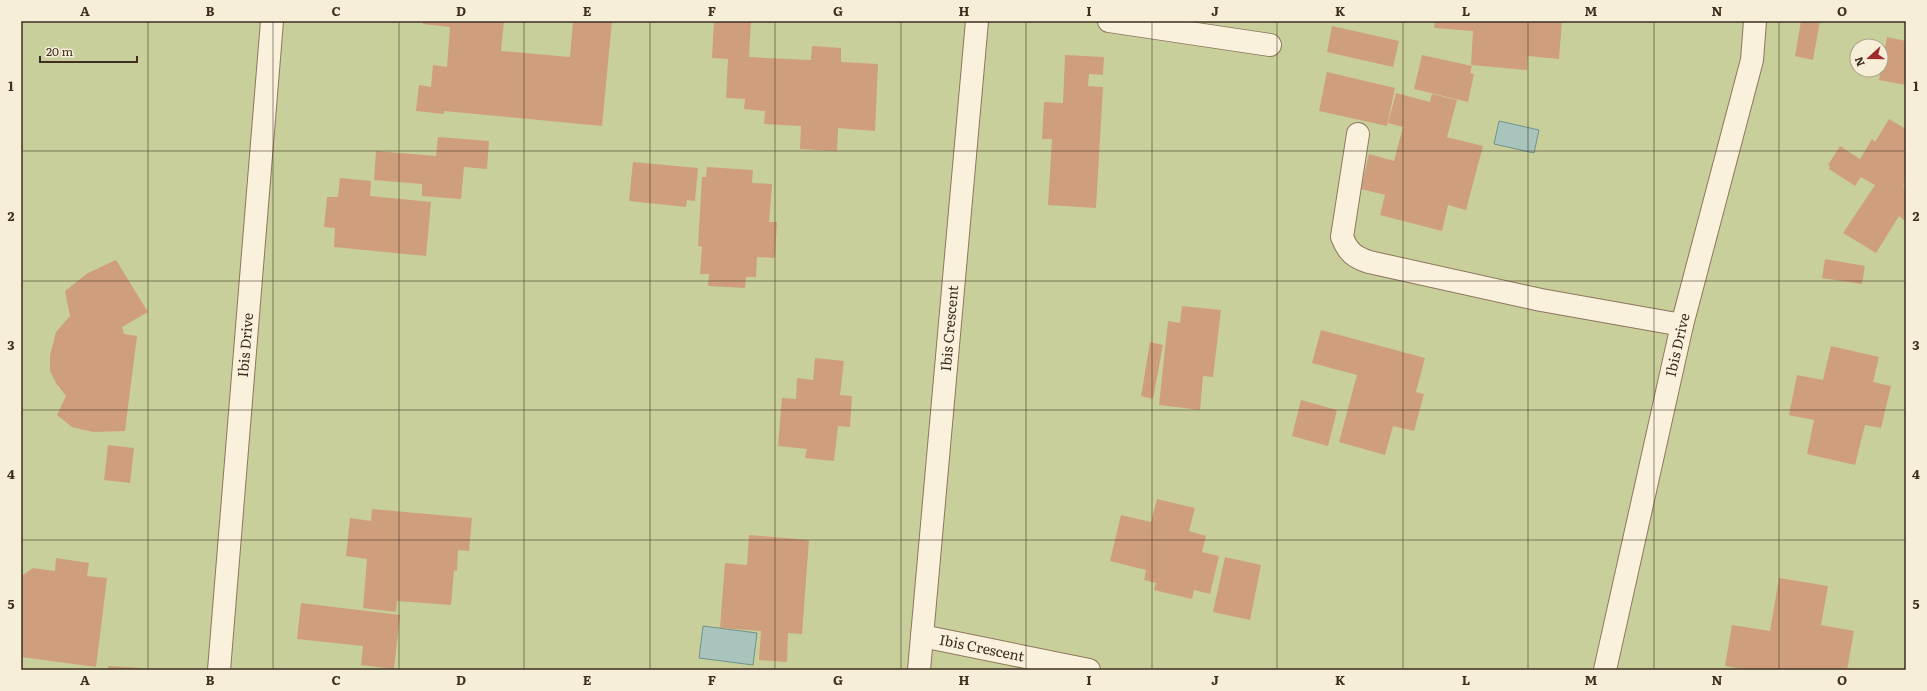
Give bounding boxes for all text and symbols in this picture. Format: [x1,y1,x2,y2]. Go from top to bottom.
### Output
text: A [80,1,90,20]
text: B [206,1,215,20]
text: C [331,1,341,20]
text: D [456,1,466,20]
text: E [583,1,592,20]
text: F [708,1,716,20]
text: G [833,1,843,20]
text: H [959,1,970,20]
text: I [1086,1,1092,20]
text: J [1211,1,1219,20]
text: K [1335,1,1346,20]
text: L [1462,1,1470,20]
text: M [1585,1,1598,20]
text: N [1712,1,1723,20]
text: O [1837,1,1847,20]
scale bar [40,38,137,64]
north arrow [1849,38,1889,78]
text: 20 m [46,42,73,60]
text: N [1850,55,1868,69]
text: 1 [8,76,14,95]
text: 1 [1913,76,1919,95]
text: 2 [8,206,15,225]
text: 2 [1913,206,1920,225]
street label: Ibis Crescent [935,284,962,372]
street label: Ibis Drive [1660,311,1694,379]
street label: Ibis Drive [232,312,257,378]
text: 3 [7,335,15,354]
text: 3 [1912,335,1920,354]
text: 4 [7,464,15,483]
text: 4 [1912,464,1920,483]
text: 5 [7,594,15,613]
text: 5 [1912,594,1920,613]
street label: Ibis Crescent [938,629,1027,666]
text: A [80,670,90,689]
text: B [206,670,215,689]
text: C [331,670,341,689]
text: D [456,670,466,689]
text: E [583,670,592,689]
text: F [708,670,716,689]
text: G [833,670,843,689]
text: H [959,670,970,689]
text: I [1086,670,1092,689]
text: J [1211,670,1219,689]
text: K [1335,670,1346,689]
text: L [1462,670,1470,689]
text: M [1585,670,1598,689]
text: N [1712,670,1723,689]
text: O [1837,670,1847,689]

